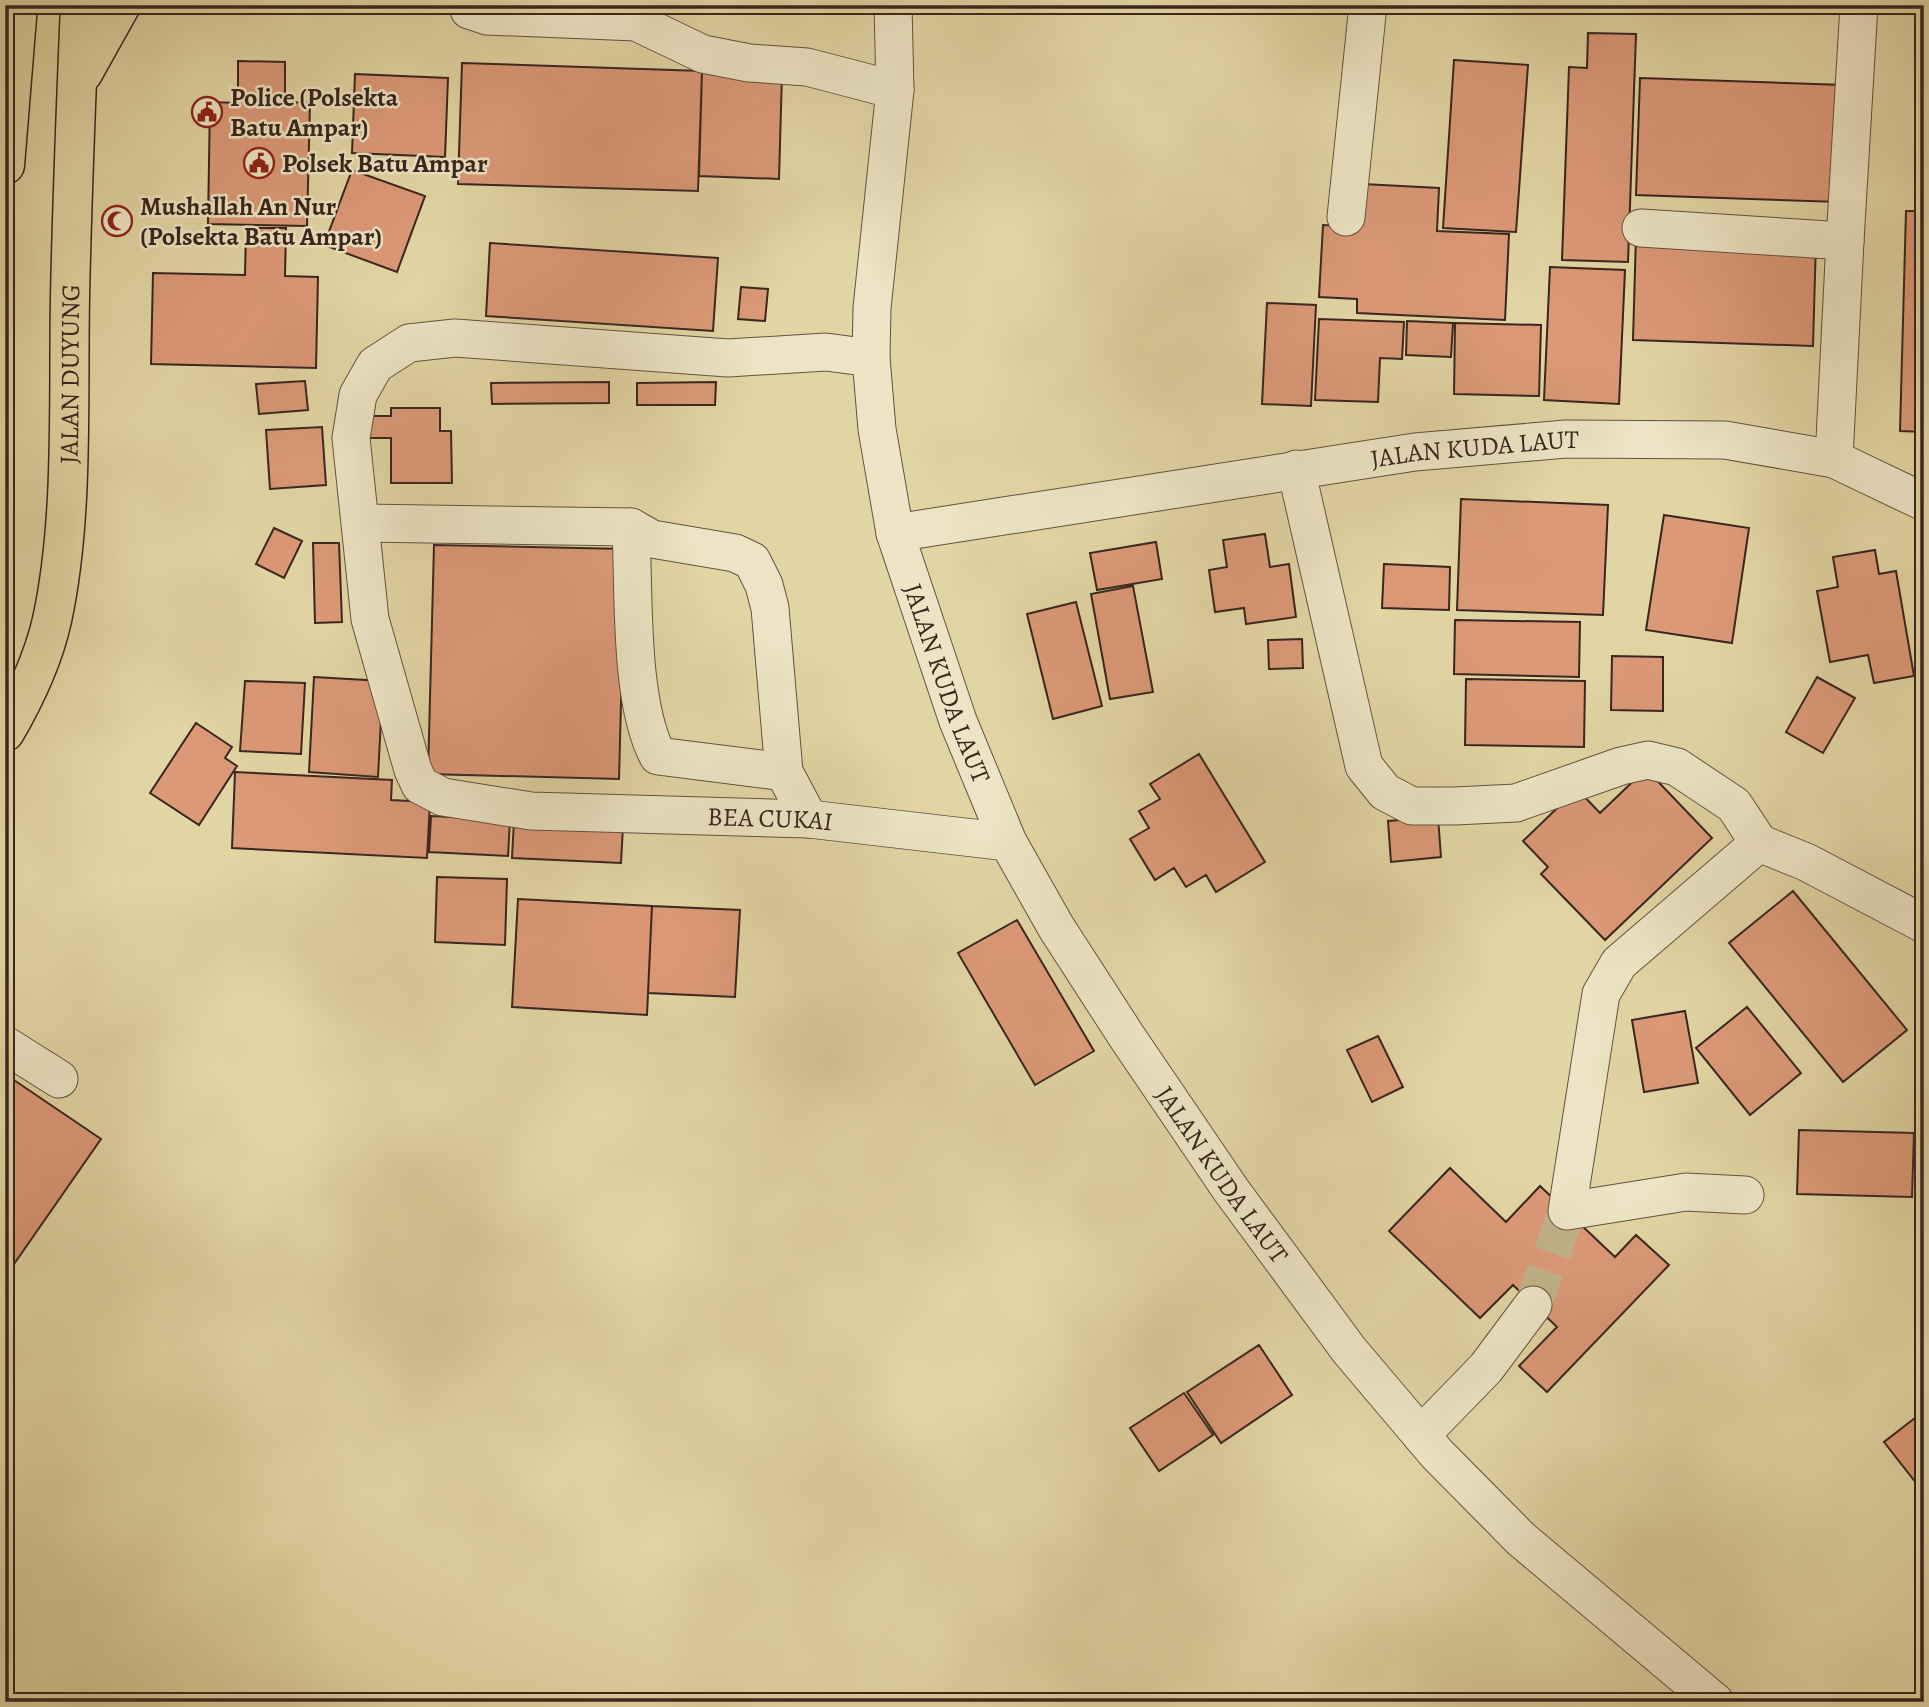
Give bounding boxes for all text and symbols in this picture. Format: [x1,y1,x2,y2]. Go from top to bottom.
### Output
place label: Police (Polsekta Batu Ampar) [230,80,399,145]
public building icon: Police (Polsekta Batu Ampar) [190,95,224,129]
public building icon: Polsek Batu Ampar [242,146,276,180]
place label: Polsek Batu Ampar [282,146,488,181]
place label: Mushallah An Nur (Polsekta Batu Ampar) [140,189,382,254]
mosque icon: Mushallah An Nur (Polsekta Batu Ampar) [100,204,134,238]
street label: JALAN DUYUNG [51,284,88,465]
street label: JALAN KUDA LAUT [1368,421,1579,476]
street label: JALAN KUDA LAUT [896,579,999,788]
street label: BEA CUKAI [707,799,835,839]
street label: JALAN KUDA LAUT [1148,1079,1297,1270]

